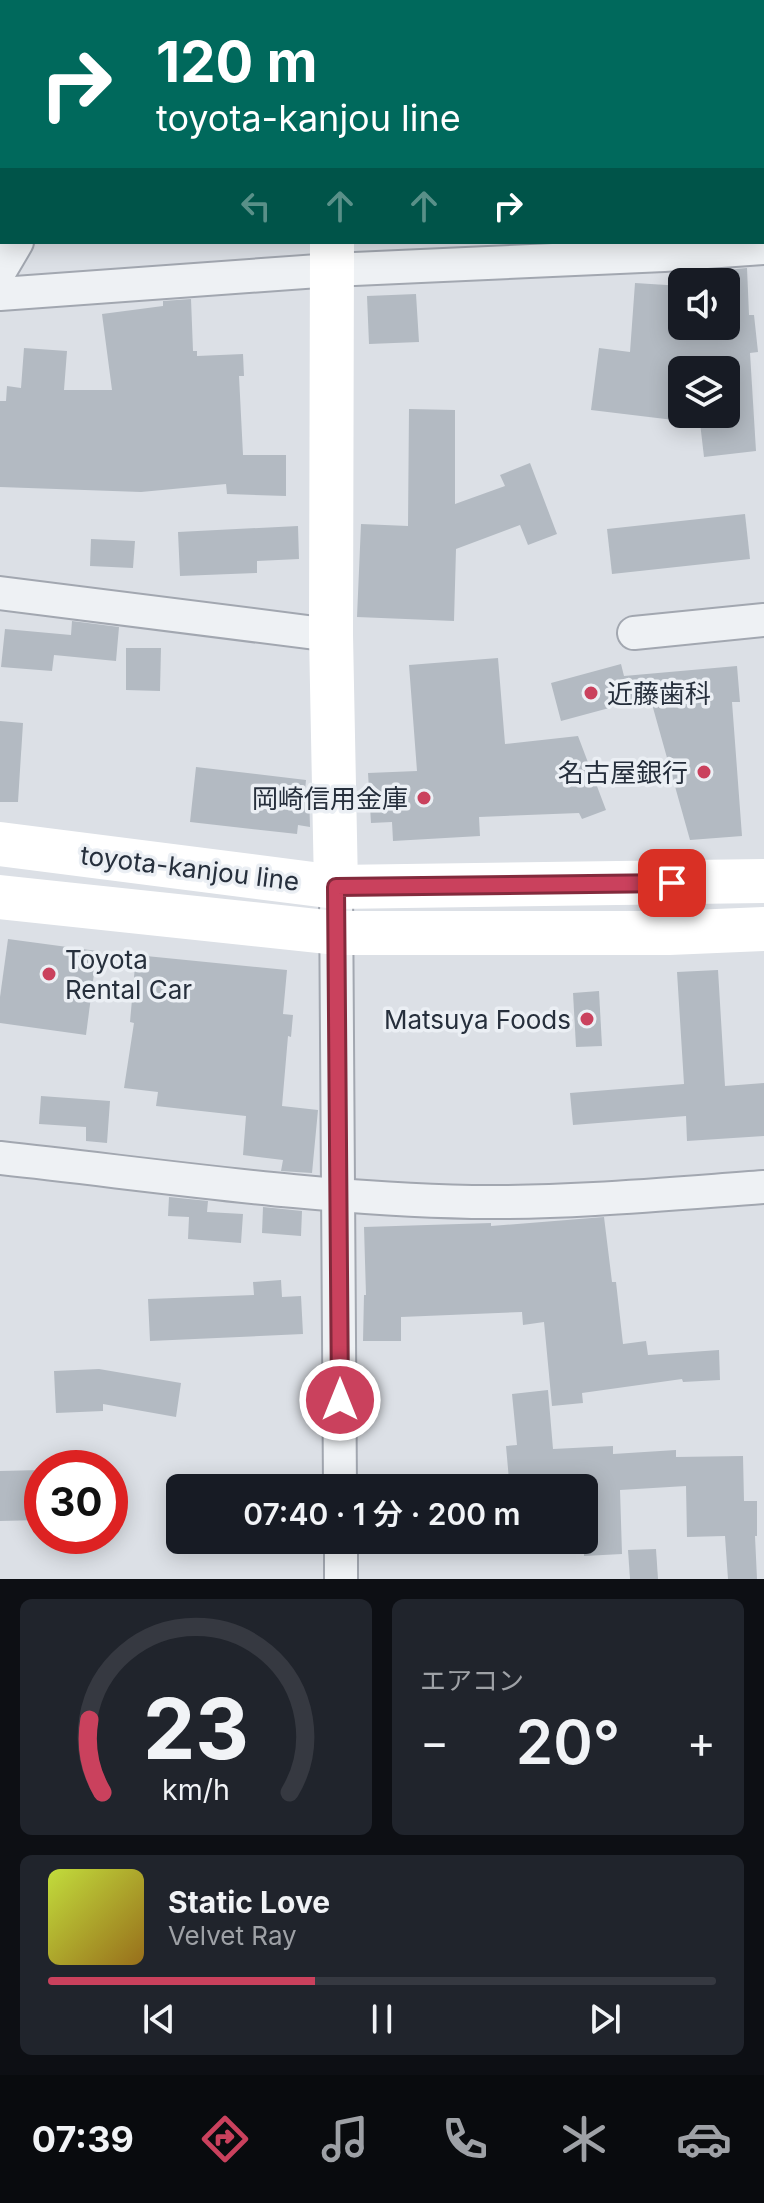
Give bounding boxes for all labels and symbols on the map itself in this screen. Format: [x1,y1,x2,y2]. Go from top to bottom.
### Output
place label: 近藤歯科 [607,678,711,709]
marker: 近藤歯科 [582,684,600,702]
place label: 名古屋銀行 [558,757,688,788]
marker: 名古屋銀行 [695,763,713,781]
place label: 岡崎信用金庫 [252,783,408,814]
marker: 岡崎信用金庫 [415,789,433,807]
street label: toyota-kanjou line [79,839,301,897]
pin [638,849,706,917]
place label: Toyota Rental Car [65,944,192,1005]
marker: Toyota Rental Car [40,965,58,983]
place label: Matsuya Foods [384,1004,571,1035]
marker: Matsuya Foods [578,1010,596,1028]
position arrow [298,1358,382,1442]
speed limit sign: 30 [24,1450,128,1554]

